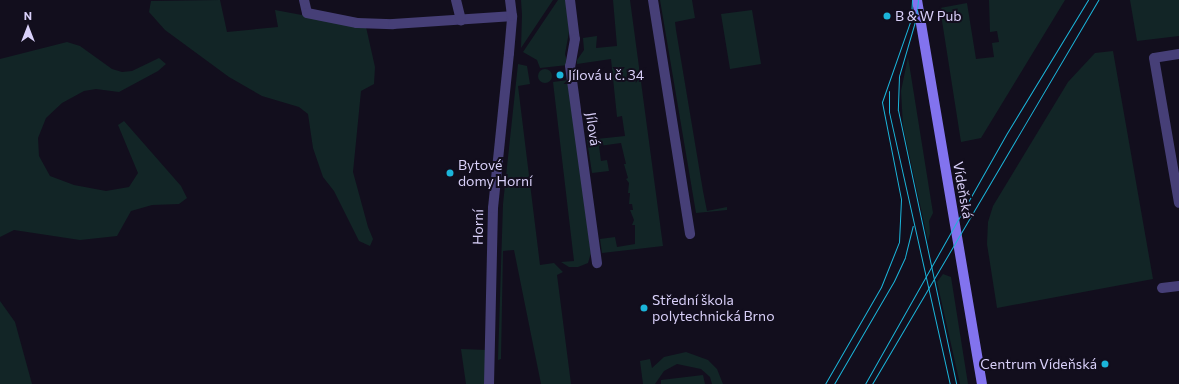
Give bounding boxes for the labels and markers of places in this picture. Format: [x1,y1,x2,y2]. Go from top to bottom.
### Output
place label: B & W Pub [895,8,962,24]
marker: B & W Pub [882,11,892,21]
place label: Jílová u č. 34 [568,67,644,83]
marker: Jílová u č. 34 [555,70,565,80]
place label: Bytové domy Horní [458,157,533,190]
marker: Bytové domy Horní [445,168,455,178]
place label: Střední škola polytechnická Brno [652,292,775,324]
marker: Střední škola polytechnická Brno [639,303,649,313]
place label: Centrum Vídeňská [980,356,1097,372]
marker: Centrum Vídeňská [1100,359,1110,369]

